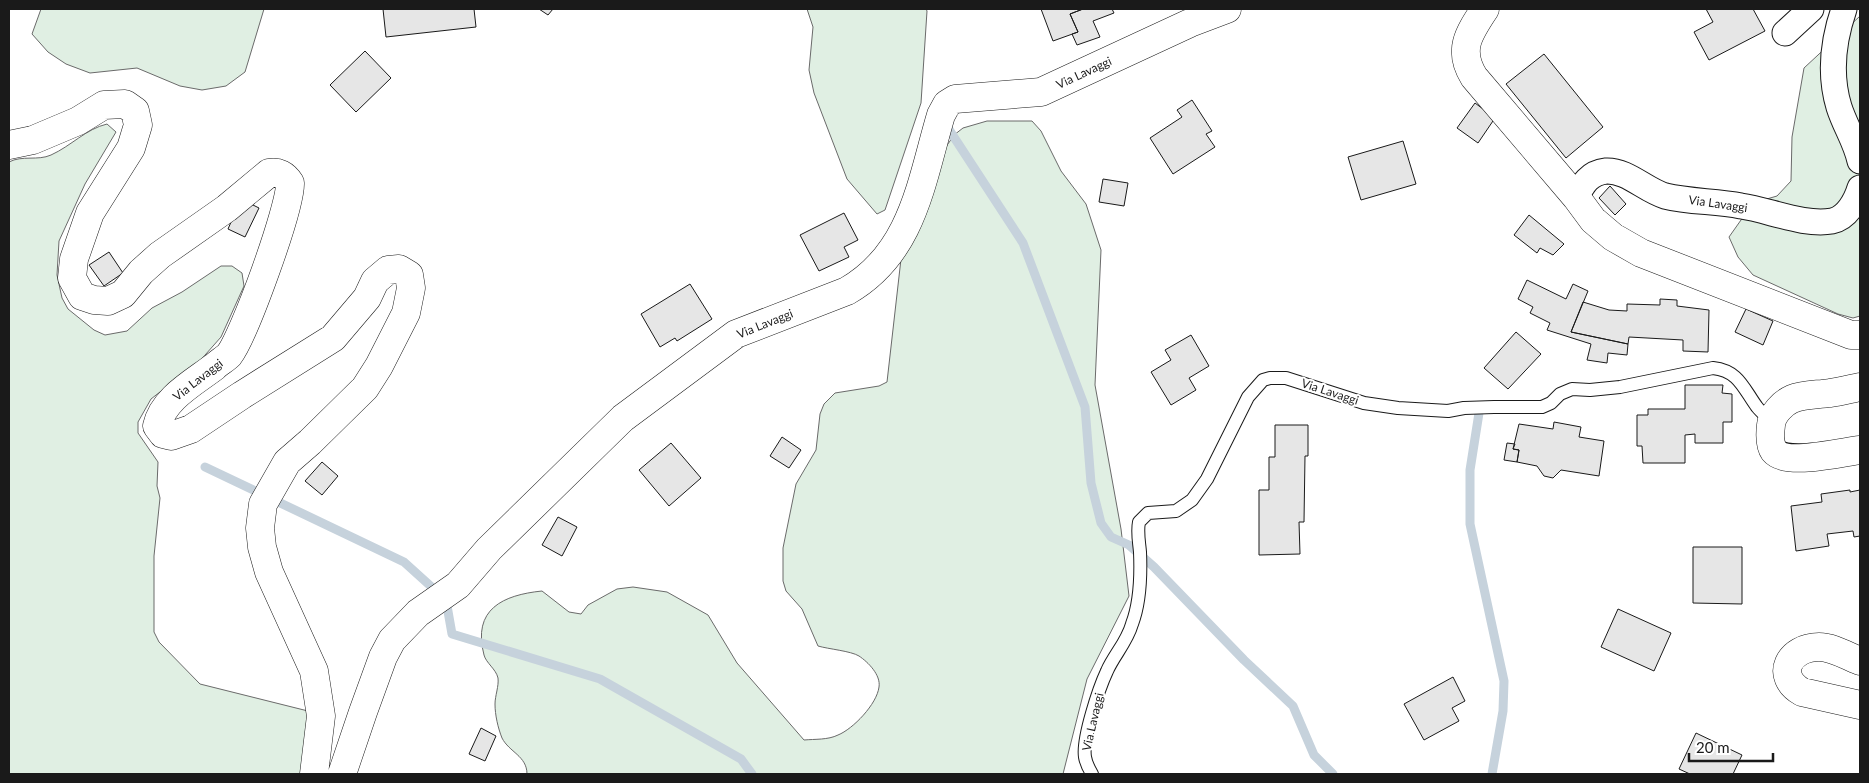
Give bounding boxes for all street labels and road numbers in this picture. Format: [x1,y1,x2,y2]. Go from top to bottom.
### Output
street label: Via Lavaggi [1054,53,1114,92]
street label: Via Lavaggi [1688,192,1749,215]
street label: Via Lavaggi [734,305,795,342]
street label: Via Lavaggi [170,355,226,404]
street label: Via Lavaggi [1300,375,1361,408]
street label: Via Lavaggi [1079,691,1107,753]

